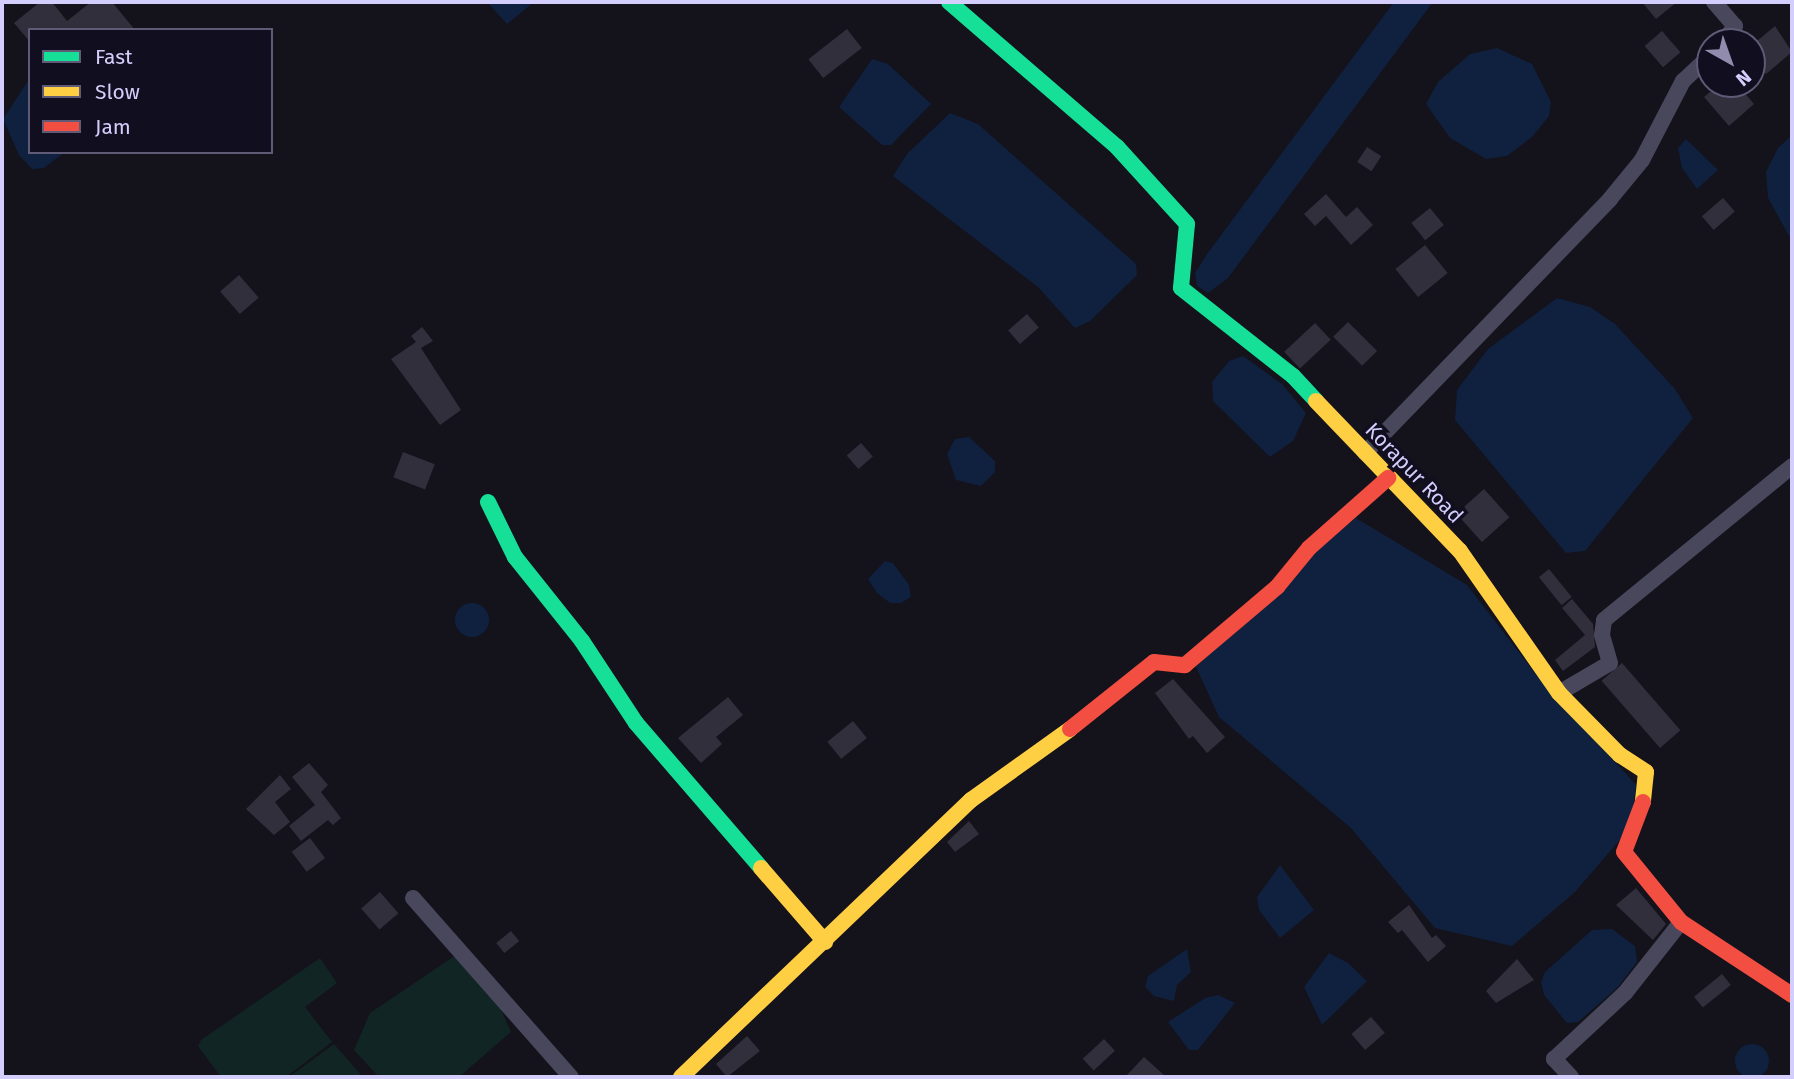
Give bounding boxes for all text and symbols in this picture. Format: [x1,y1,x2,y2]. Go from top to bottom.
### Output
legend [28,28,273,154]
north arrow [1696,28,1766,98]
text: Fast [95,44,133,70]
text: N [1731,65,1756,91]
text: Slow [95,79,140,105]
text: Jam [95,114,131,140]
street label: Korapur Road [1360,418,1468,528]

